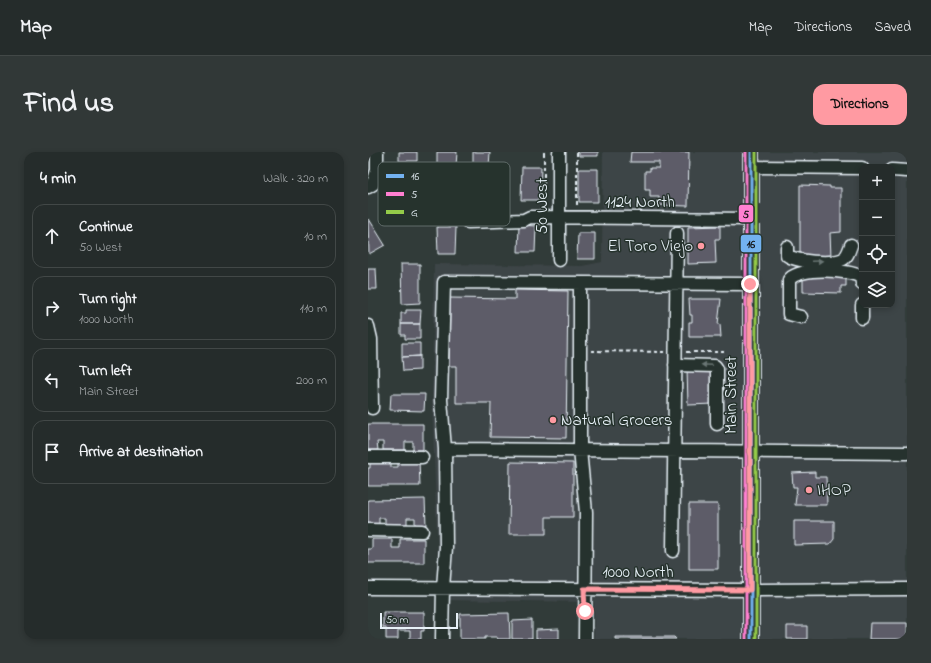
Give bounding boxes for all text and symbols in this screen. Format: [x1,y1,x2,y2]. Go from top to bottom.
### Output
text: Map [20,14,52,41]
text: Map [749,17,772,38]
text: Directions [794,17,852,38]
text: Saved [874,17,911,38]
text: Find us [24,84,114,125]
button: Directions [813,84,907,125]
legend [378,162,510,226]
map controls [859,164,895,308]
button: + [859,164,895,200]
text: 4 min [40,166,76,191]
text: Walk · 320 m [263,169,328,188]
text: 16 [411,169,419,185]
street label: 50 West [530,177,555,234]
text: 5 [411,187,417,203]
street label: 1124 North [605,190,675,215]
button: − [859,200,895,236]
line badge: 5 [738,204,754,223]
text: G [411,205,418,221]
text: 5 [743,207,750,223]
text: Continue [79,216,133,238]
icon: ahead [41,225,63,247]
text: 10 m [304,227,327,246]
place label: El Toro Viejo [608,234,693,259]
line badge: 16 [740,234,762,253]
button: locate [859,236,895,272]
text: 16 [747,237,755,253]
text: 50 West [79,238,122,257]
marker: El Toro Viejo [696,241,706,251]
one-way arrow [811,258,824,264]
button: layers [859,272,895,308]
route end [741,275,759,293]
text: Turn right [79,288,137,310]
icon: right [41,297,63,319]
text: 110 m [300,299,327,318]
text: 1000 North [79,310,133,329]
street label: Main Street [719,356,744,434]
text: Turn left [79,360,132,382]
one-way arrow [700,362,713,368]
icon: left [41,369,63,391]
text: 200 m [296,371,327,390]
text: Main Street [79,382,139,401]
place label: Natural Grocers [561,408,672,433]
marker: Natural Grocers [548,415,558,425]
icon: arrive [41,441,63,463]
text: Arrive at destination [79,441,203,463]
place label: IHOP [817,478,851,503]
marker: IHOP [804,485,814,495]
street label: 1000 North [602,560,674,585]
route start [576,602,594,620]
scale bar [380,611,458,630]
text: 50 m [386,612,408,628]

